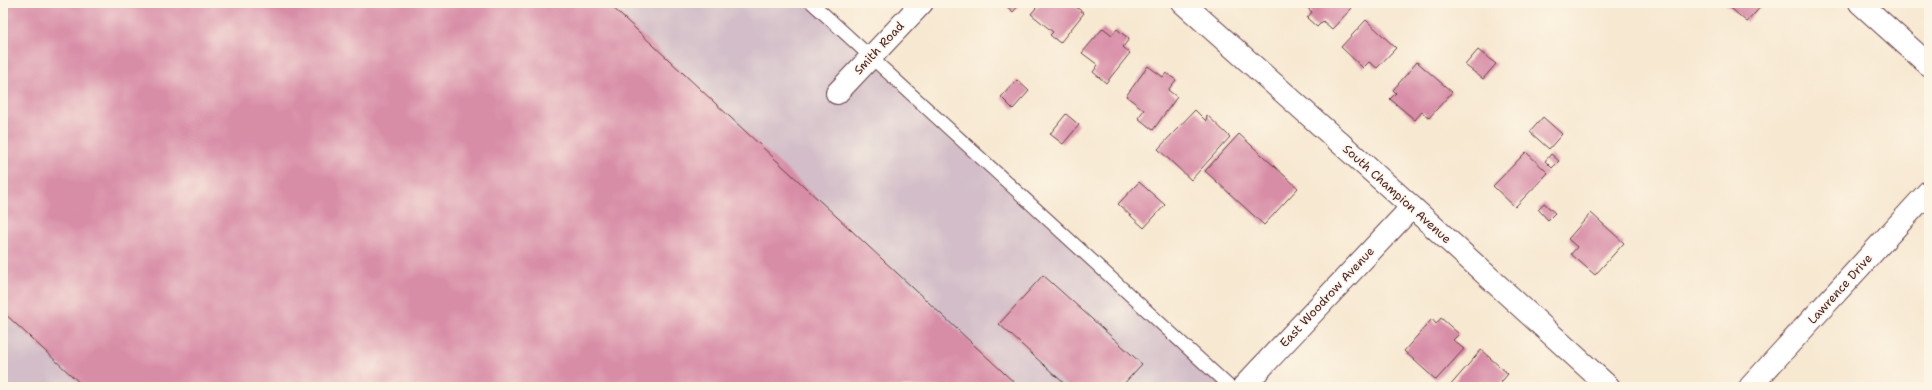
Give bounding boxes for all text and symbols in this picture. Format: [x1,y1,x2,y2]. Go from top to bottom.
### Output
street label: Smith Road [850,18,908,78]
street label: South Champion Avenue [1339,141,1455,247]
street label: East Woodrow Avenue [1276,243,1378,351]
street label: Lawrence Drive [1804,250,1876,327]

